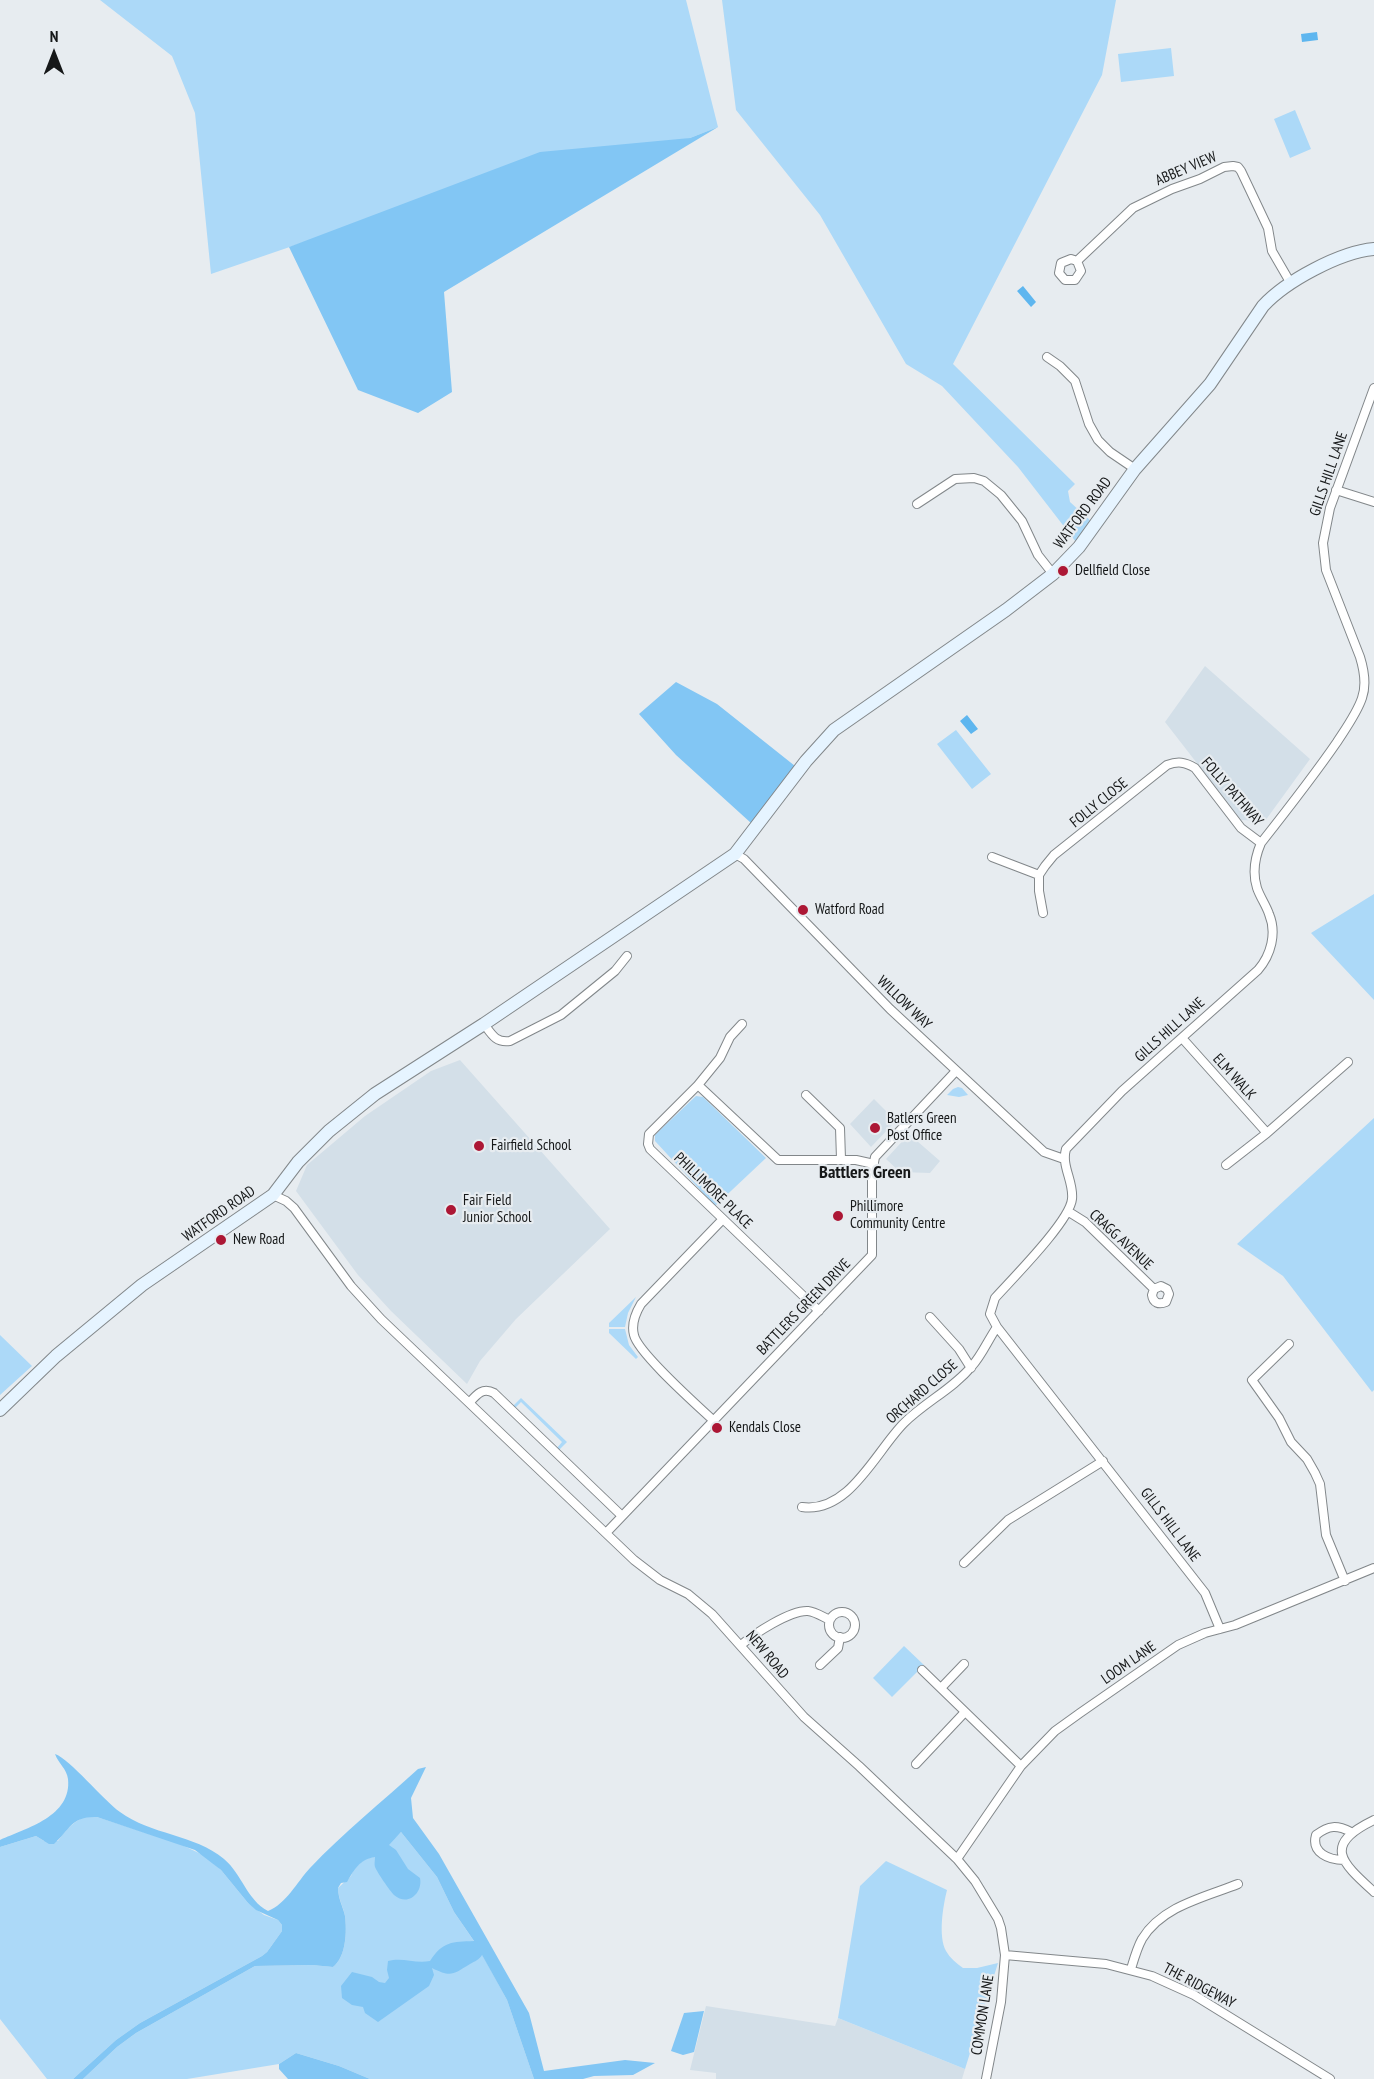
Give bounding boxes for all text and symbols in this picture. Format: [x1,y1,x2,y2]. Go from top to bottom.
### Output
north arrow [24,24,84,84]
text: N [50,26,58,46]
street label: ABBEY VIEW [1153,148,1219,190]
street label: GILLS HILL LANE [1306,429,1352,519]
street label: WATFORD ROAD [1050,474,1116,552]
place label: Dellfield Close [1075,562,1150,580]
marker: Dellfield Close [1056,564,1070,578]
street label: FOLLY PATHWAY [1197,754,1267,830]
street label: FOLLY CLOSE [1067,774,1131,832]
place label: Watford Road [815,901,884,919]
marker: Watford Road [796,903,810,917]
street label: WILLOW WAY [873,973,935,1033]
street label: GILLS HILL LANE [1131,994,1209,1066]
street label: ELM WALK [1209,1050,1259,1104]
place label: Batlers Green Post Office [887,1110,957,1145]
marker: Batlers Green Post Office [868,1121,882,1135]
place label: Fairfield School [491,1137,571,1155]
marker: Fairfield School [472,1139,486,1153]
street label: PHILLIMORE PLACE [670,1149,756,1233]
district label: Battlers Green [819,1162,911,1184]
street label: WATFORD ROAD [179,1182,259,1246]
place label: Fair Field Junior School [463,1192,532,1227]
place label: Phillimore Community Centre [850,1198,945,1233]
marker: Fair Field Junior School [444,1203,458,1217]
street label: CRAGG AVENUE [1085,1206,1157,1274]
marker: Phillimore Community Centre [831,1209,845,1223]
place label: New Road [233,1231,285,1249]
marker: New Road [214,1233,228,1247]
street label: BATTLERS GREEN DRIVE [753,1255,855,1359]
street label: ORCHARD CLOSE [883,1356,961,1428]
place label: Kendals Close [729,1419,801,1437]
marker: Kendals Close [710,1421,724,1435]
street label: GILLS HILL LANE [1136,1484,1204,1566]
street label: NEW ROAD [742,1627,792,1683]
street label: LOOM LANE [1098,1638,1160,1688]
street label: THE RIDGEWAY [1160,1959,1238,2013]
street label: COMMON LANE [968,1973,998,2057]

